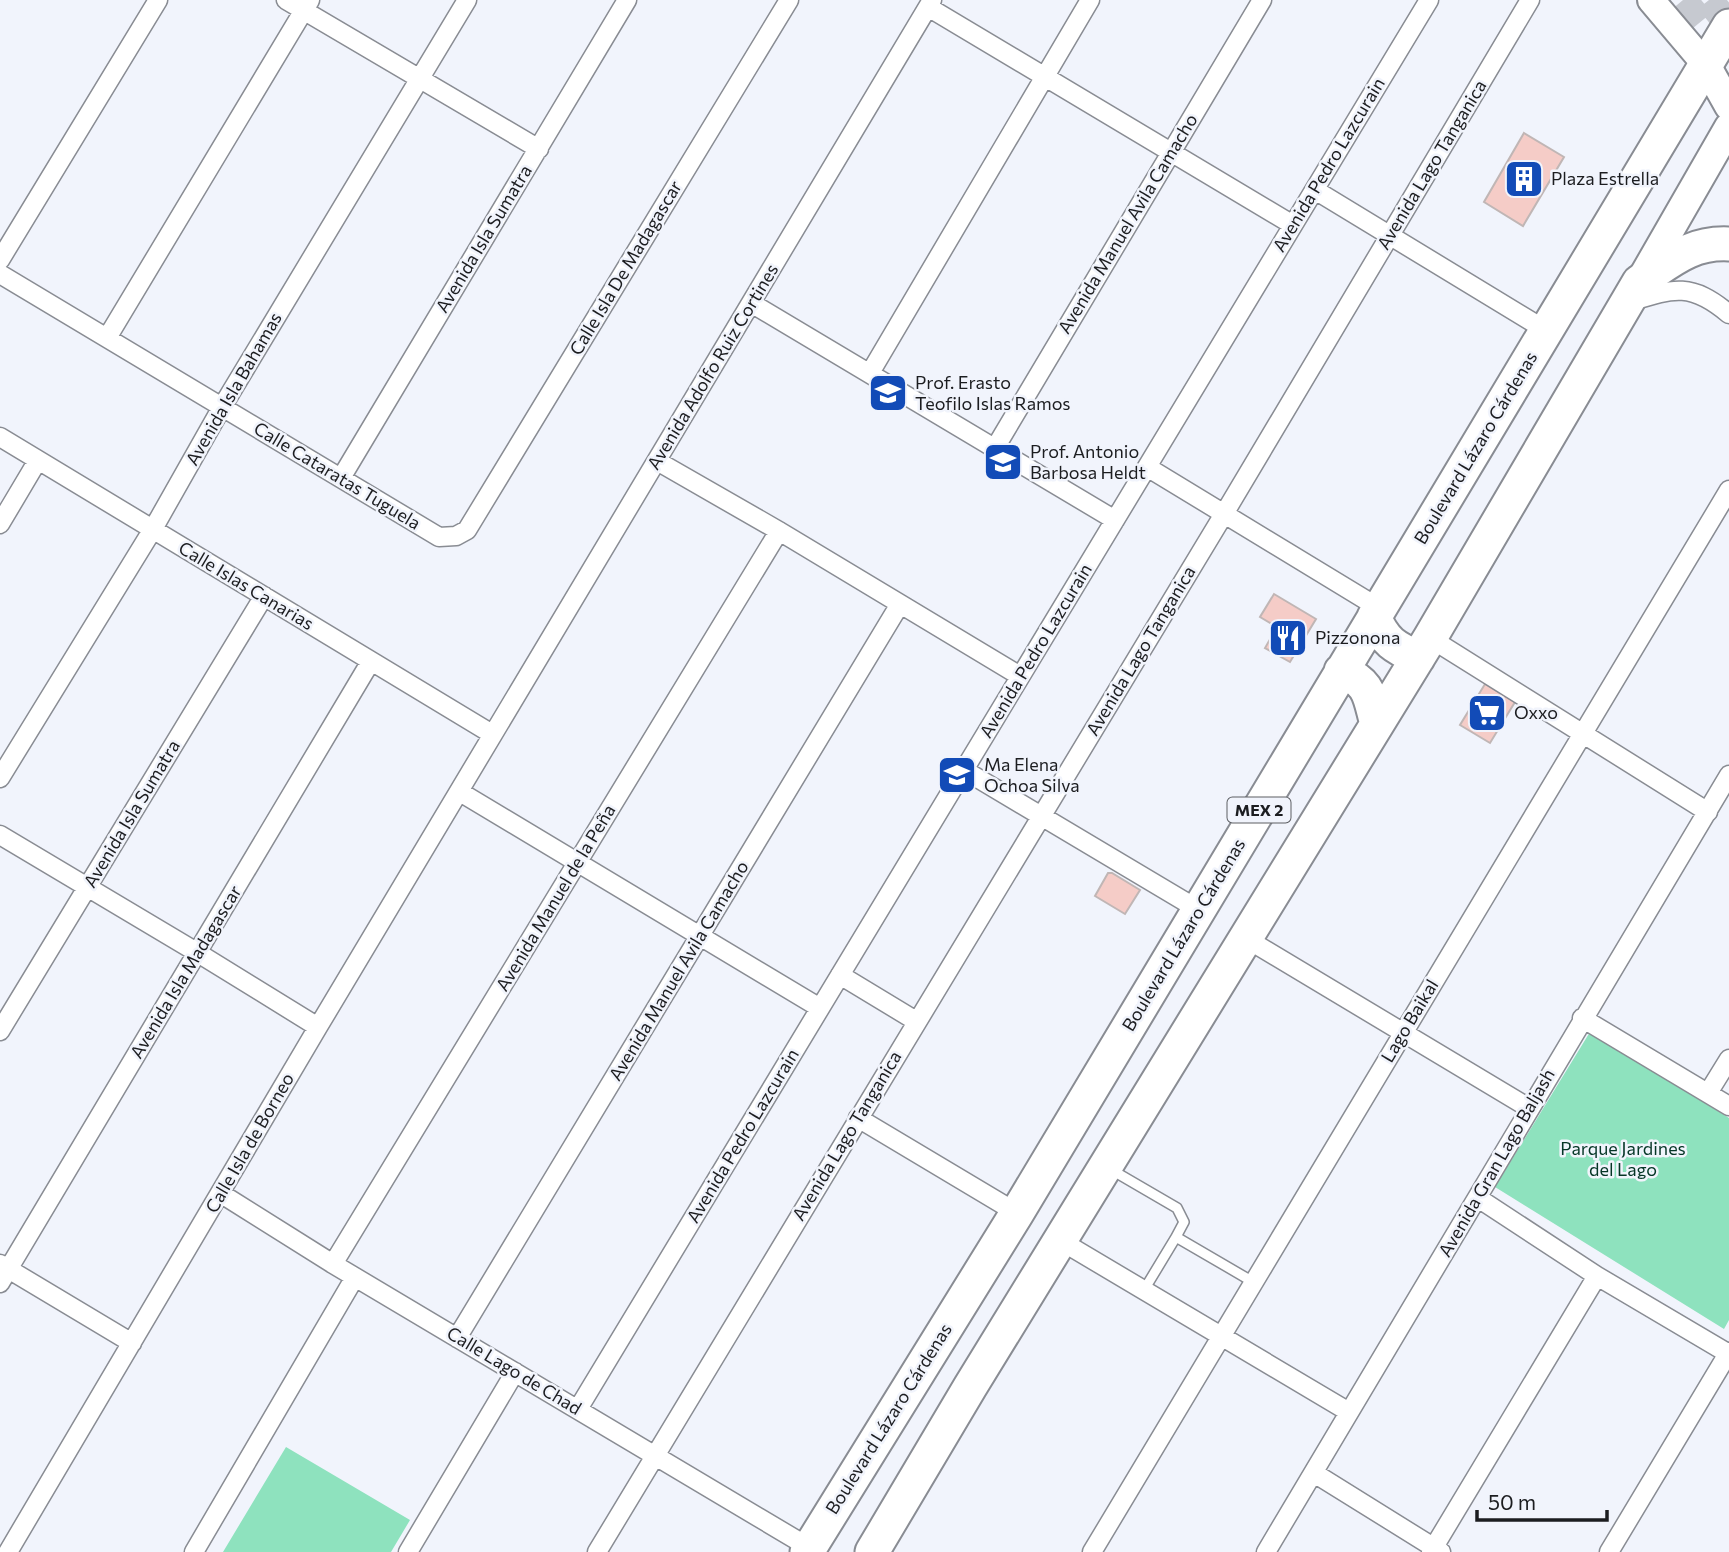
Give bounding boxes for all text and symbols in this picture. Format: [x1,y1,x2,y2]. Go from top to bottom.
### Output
street label: Avenida Pedro Lazcurain [1267,73,1389,256]
street label: Avenida Lago Tanganica [1372,76,1490,253]
street label: Avenida Manuel Avila Camacho [1053,110,1202,337]
building icon: Plaza Estrella [1503,158,1545,200]
street label: Avenida Isla Sumatra [430,161,536,316]
place label: Plaza Estrella [1551,167,1659,189]
street label: Calle Isla De Madagascar [564,176,686,359]
street label: Avenida Adolfo Ruiz Cortines [642,260,782,473]
street label: Avenida Isla Bahamas [180,308,286,469]
street label: Boulevard Lázaro Cárdenas [1409,347,1541,548]
place label: Prof. Erasto Teofilo Islas Ramos [915,371,1071,414]
school or university icon: Prof. Erasto Teofilo Islas Ramos [867,372,909,414]
street label: Calle Cataratas Tuguela [250,417,425,534]
place label: Prof. Antonio Barbosa Heldt [1030,440,1146,483]
school or university icon: Prof. Antonio Barbosa Heldt [982,441,1024,483]
street label: Calle Islas Canarias [175,536,318,634]
street label: Avenida Pedro Lazcurain [974,559,1096,742]
street label: Avenida Lago Tanganica [1081,562,1199,739]
restaurant icon: Pizzonona [1267,617,1309,659]
place label: Pizzonona [1315,626,1400,648]
supermarket icon: Oxxo [1466,692,1508,734]
place label: Oxxo [1514,701,1558,723]
street label: Avenida Isla Sumatra [78,736,184,891]
place label: Ma Elena Ochoa Silva [984,753,1080,796]
school or university icon: Ma Elena Ochoa Silva [936,754,978,796]
road number: MEX 2 [1228,797,1290,822]
street label: Avenida Manuel de la Peña [491,800,620,995]
street label: Boulevard Lázaro Cárdenas [1117,834,1249,1035]
street label: Avenida Manuel Avila Camacho [604,857,753,1084]
street label: Avenida Isla Madagascar [125,881,246,1062]
street label: Lago Baikal [1376,975,1442,1066]
street label: Avenida Pedro Lazcurain [681,1044,803,1227]
street label: Avenida Lago Tanganica [787,1047,905,1224]
street label: Avenida Gran Lago Baljash [1433,1065,1559,1260]
street label: Calle Isla de Borneo [200,1069,298,1216]
park label: Parque Jardines del Lago [1560,1137,1686,1180]
street label: Boulevard Lázaro Cárdenas [820,1319,956,1518]
street label: Calle Lago de Chad [443,1321,586,1419]
scale bar [1477,1478,1606,1522]
text: 50 m [1488,1489,1536,1514]

